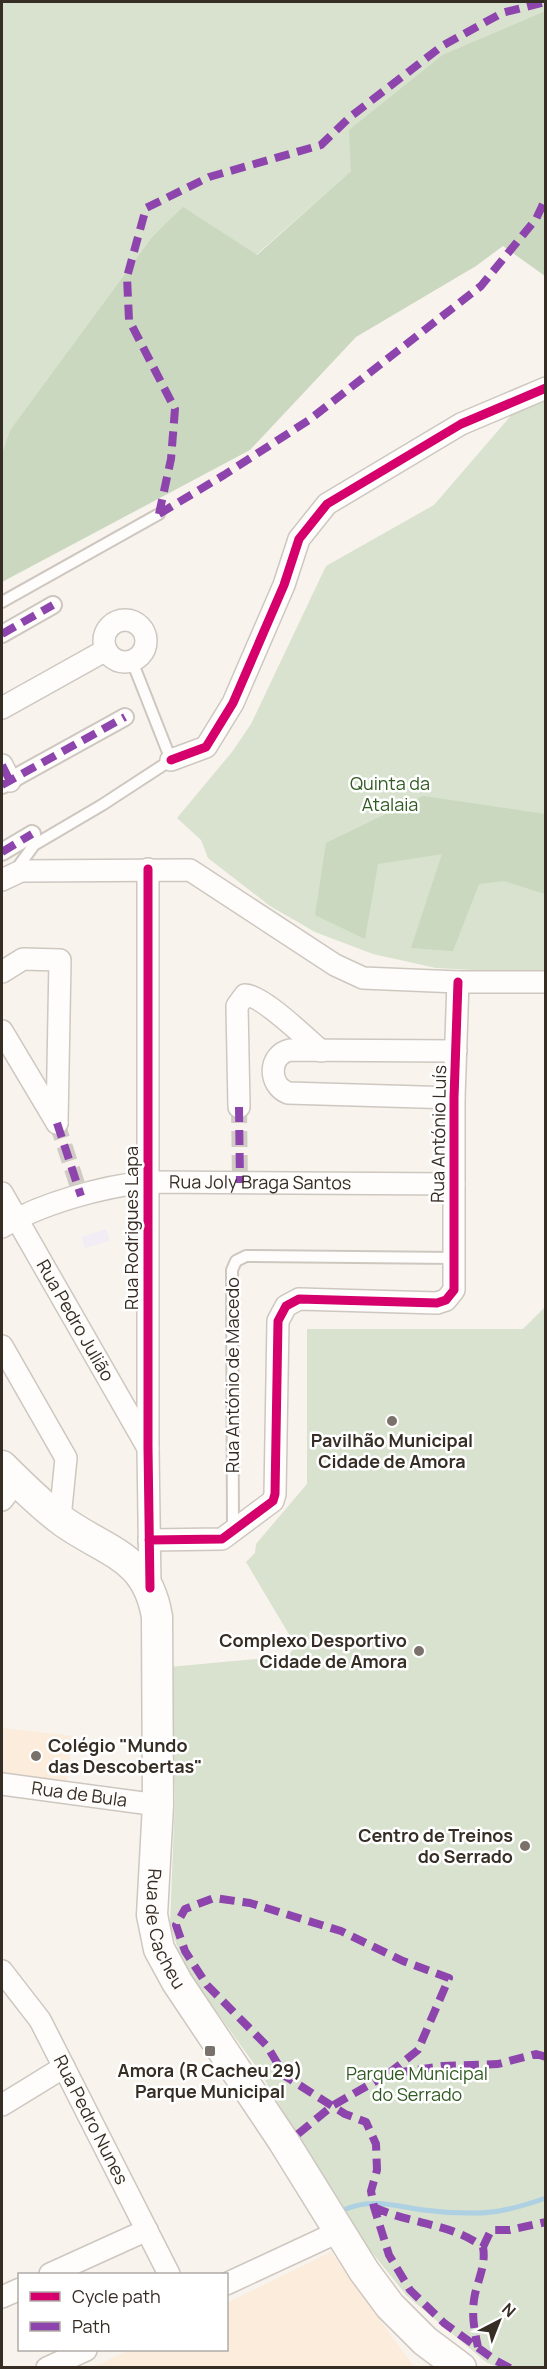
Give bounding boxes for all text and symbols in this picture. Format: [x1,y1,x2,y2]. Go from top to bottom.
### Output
park label: Quinta da Atalaia [350,771,430,816]
street label: Rua António Luís [425,1065,451,1203]
street label: Rua Rodrigues Lapa [119,1146,143,1310]
street label: Rua Joly Braga Santos [169,1169,351,1194]
street label: Rua Pedro Julião [32,1255,120,1385]
street label: Rua António de Macedo [220,1277,244,1473]
marker: Pavilhão Municipal Cidade de Amora [385,1414,399,1428]
place label: Pavilhão Municipal Cidade de Amora [311,1428,473,1473]
place label: Complexo Desportivo Cidade de Amora [219,1628,407,1673]
marker: Complexo Desportivo Cidade de Amora [412,1644,426,1658]
place label: Colégio "Mundo das Descobertas" [48,1733,202,1778]
marker: Colégio "Mundo das Descobertas" [29,1749,43,1763]
street label: Rua de Bula [30,1775,129,1812]
place label: Centro de Treinos do Serrado [358,1823,513,1868]
marker: Centro de Treinos do Serrado [518,1839,532,1853]
street label: Rua de Cacheu [141,1868,191,1993]
marker: Amora (R Cacheu 29) Parque Municipal [203,2044,217,2058]
street label: Rua Pedro Nunes [49,2051,134,2188]
place label: Amora (R Cacheu 29) Parque Municipal [118,2058,302,2103]
park label: Parque Municipal do Serrado [346,2061,488,2106]
legend [18,2273,228,2351]
text: Cycle path [72,2284,161,2308]
north arrow [469,2291,529,2351]
text: N [497,2298,521,2322]
text: Path [72,2314,110,2338]

